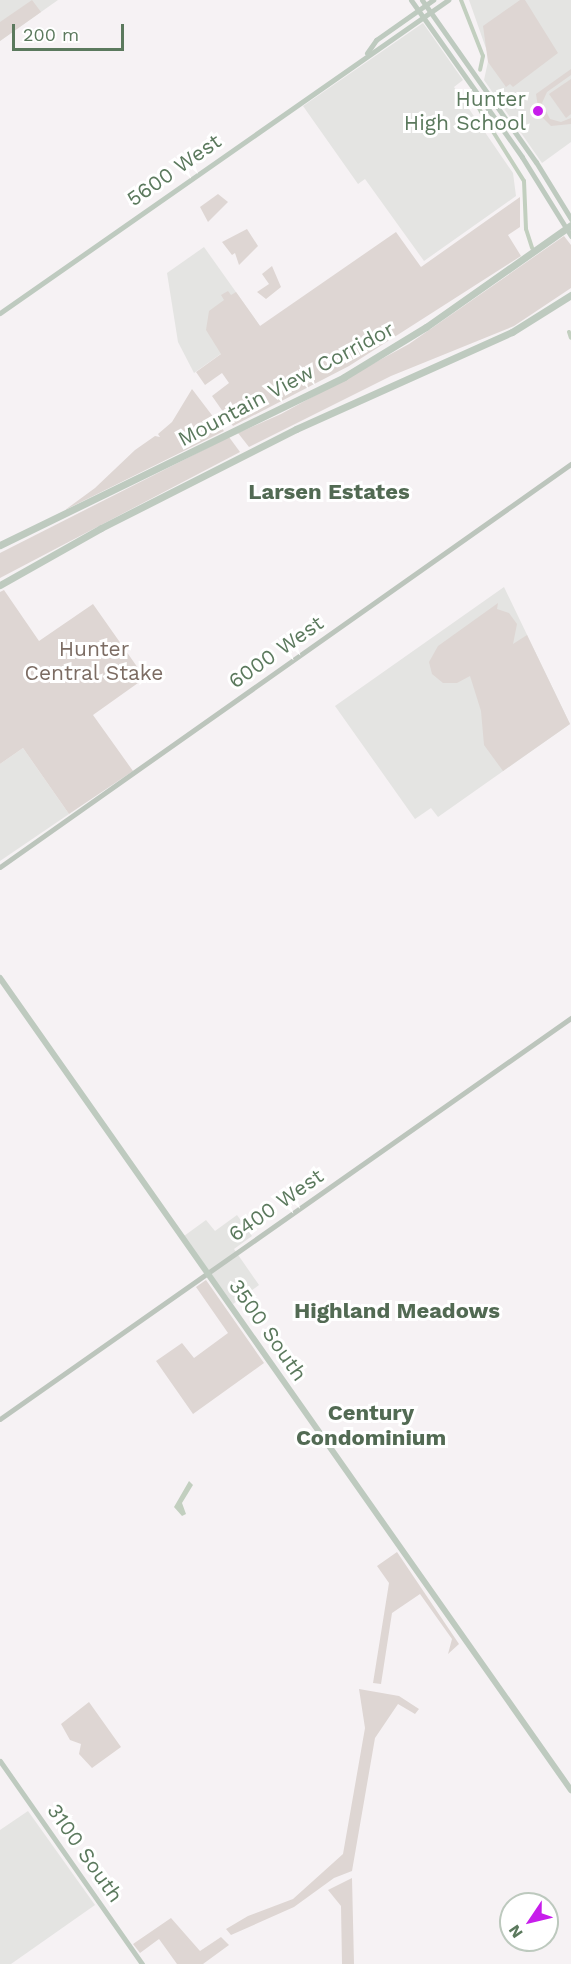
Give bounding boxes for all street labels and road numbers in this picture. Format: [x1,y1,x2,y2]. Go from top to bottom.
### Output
street label: 5600 West [122,128,226,212]
street label: Mountain View Corridor [173,316,399,452]
street label: 6000 West [223,610,329,694]
street label: 6400 West [224,1163,328,1247]
street label: 3500 South [224,1274,312,1386]
street label: 3100 South [42,1799,128,1907]

